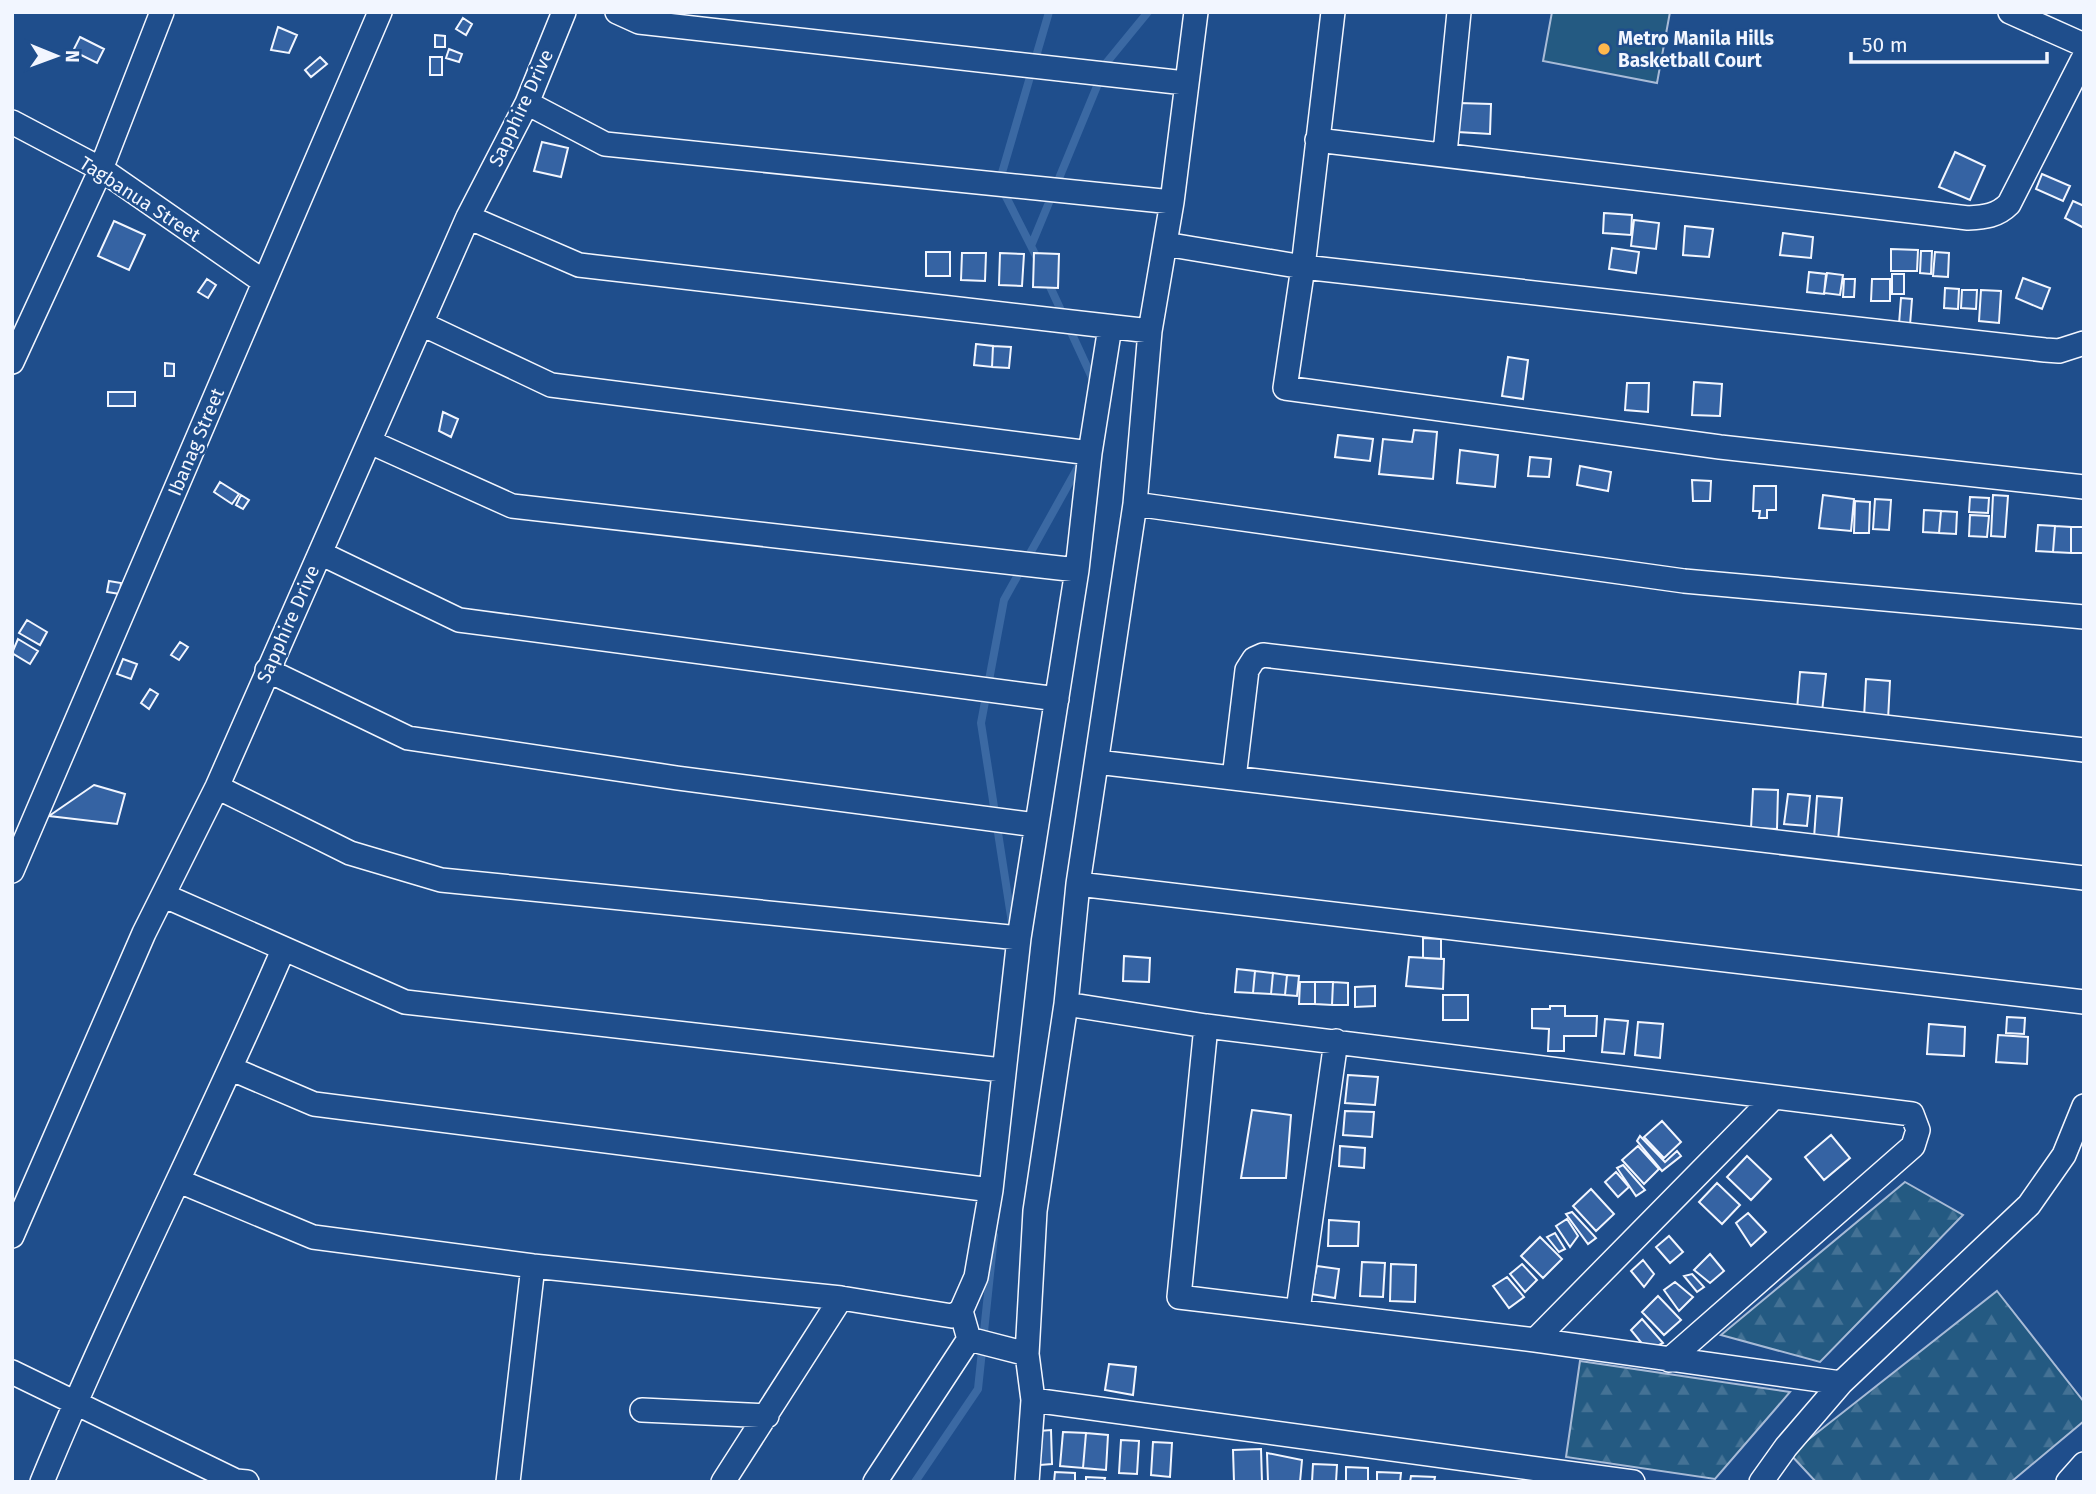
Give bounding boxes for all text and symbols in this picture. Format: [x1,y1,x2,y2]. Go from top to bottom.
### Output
north arrow [21,21,91,91]
scale bar [1851,21,2047,65]
place label: Metro Manila Hills Basketball Court [1618,27,1774,72]
text: 50 m [1862,32,1908,58]
marker: Metro Manila Hills Basketball Court [1596,41,1612,57]
street label: Sapphire Drive [484,46,558,170]
text: N [61,50,84,63]
street label: Tagbanua Street [75,151,205,247]
street label: Ibanag Street [163,385,229,499]
street label: Sapphire Drive [252,562,324,686]

